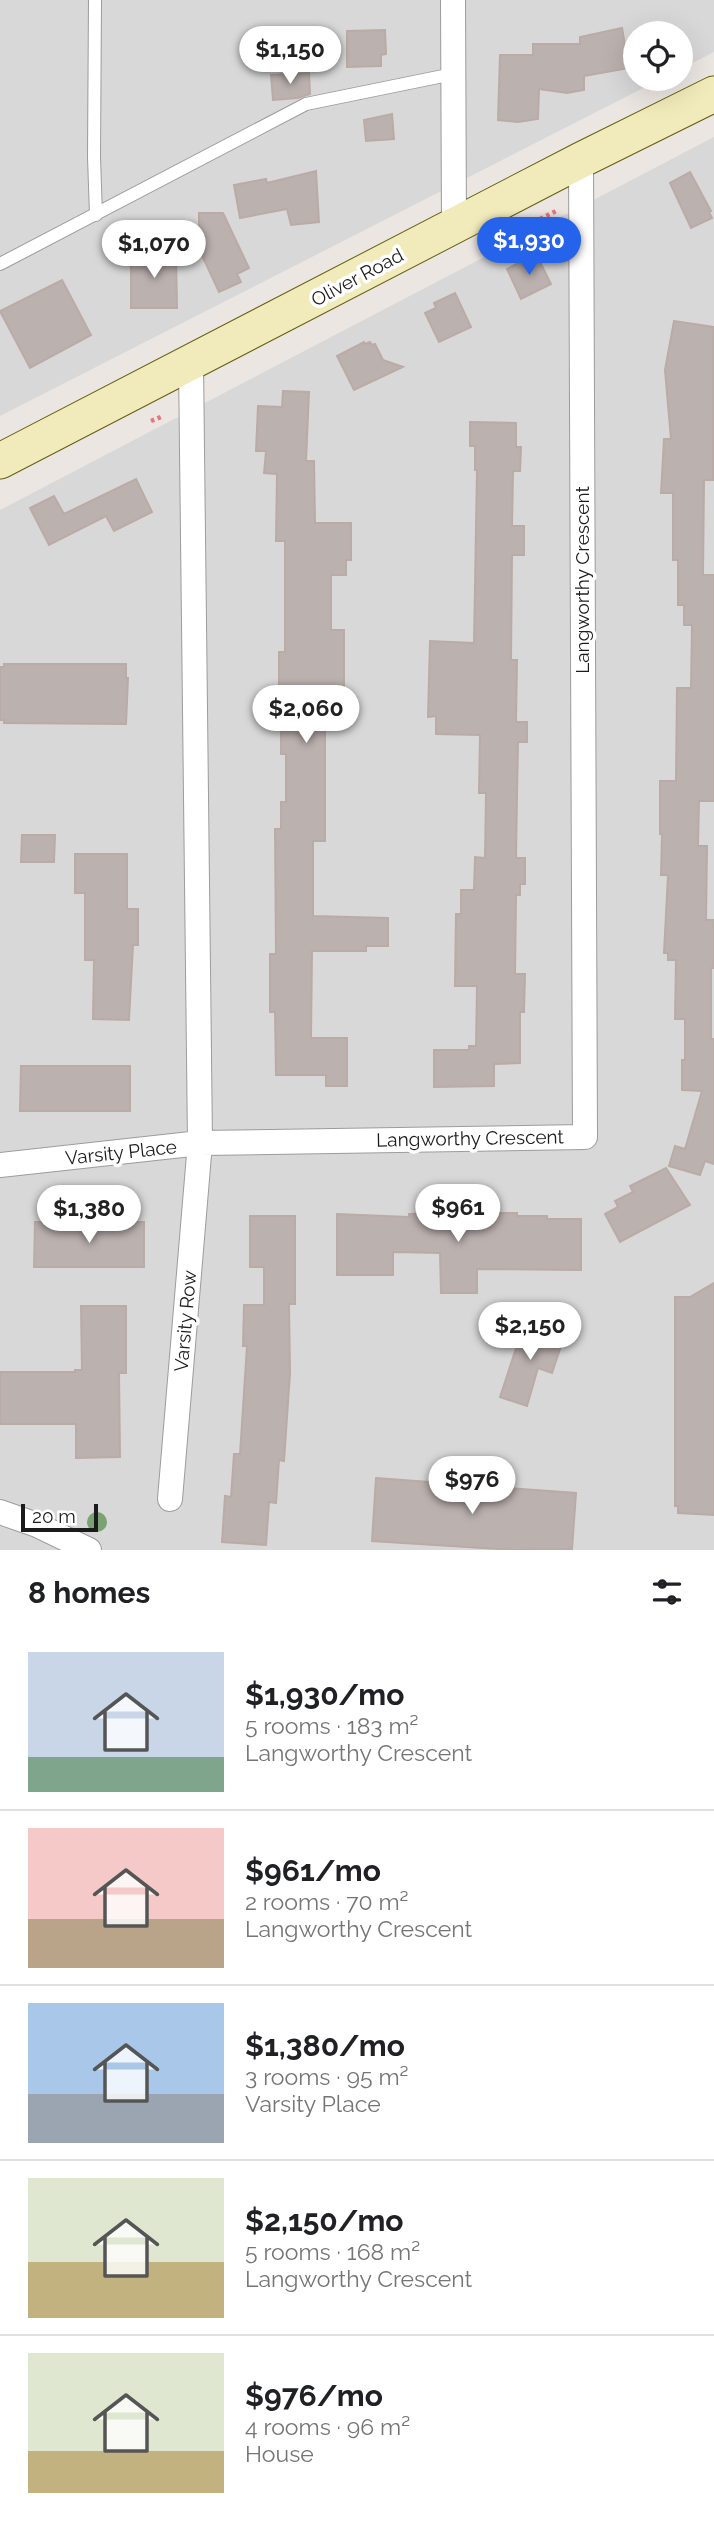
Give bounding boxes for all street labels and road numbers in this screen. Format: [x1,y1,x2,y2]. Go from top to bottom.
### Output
street label: Oliver Road [307,244,407,310]
street label: Langworthy Crescent [571,486,593,674]
street label: Langworthy Crescent [376,1125,565,1151]
street label: Varsity Place [64,1135,178,1169]
street label: Varsity Row [170,1269,200,1373]

